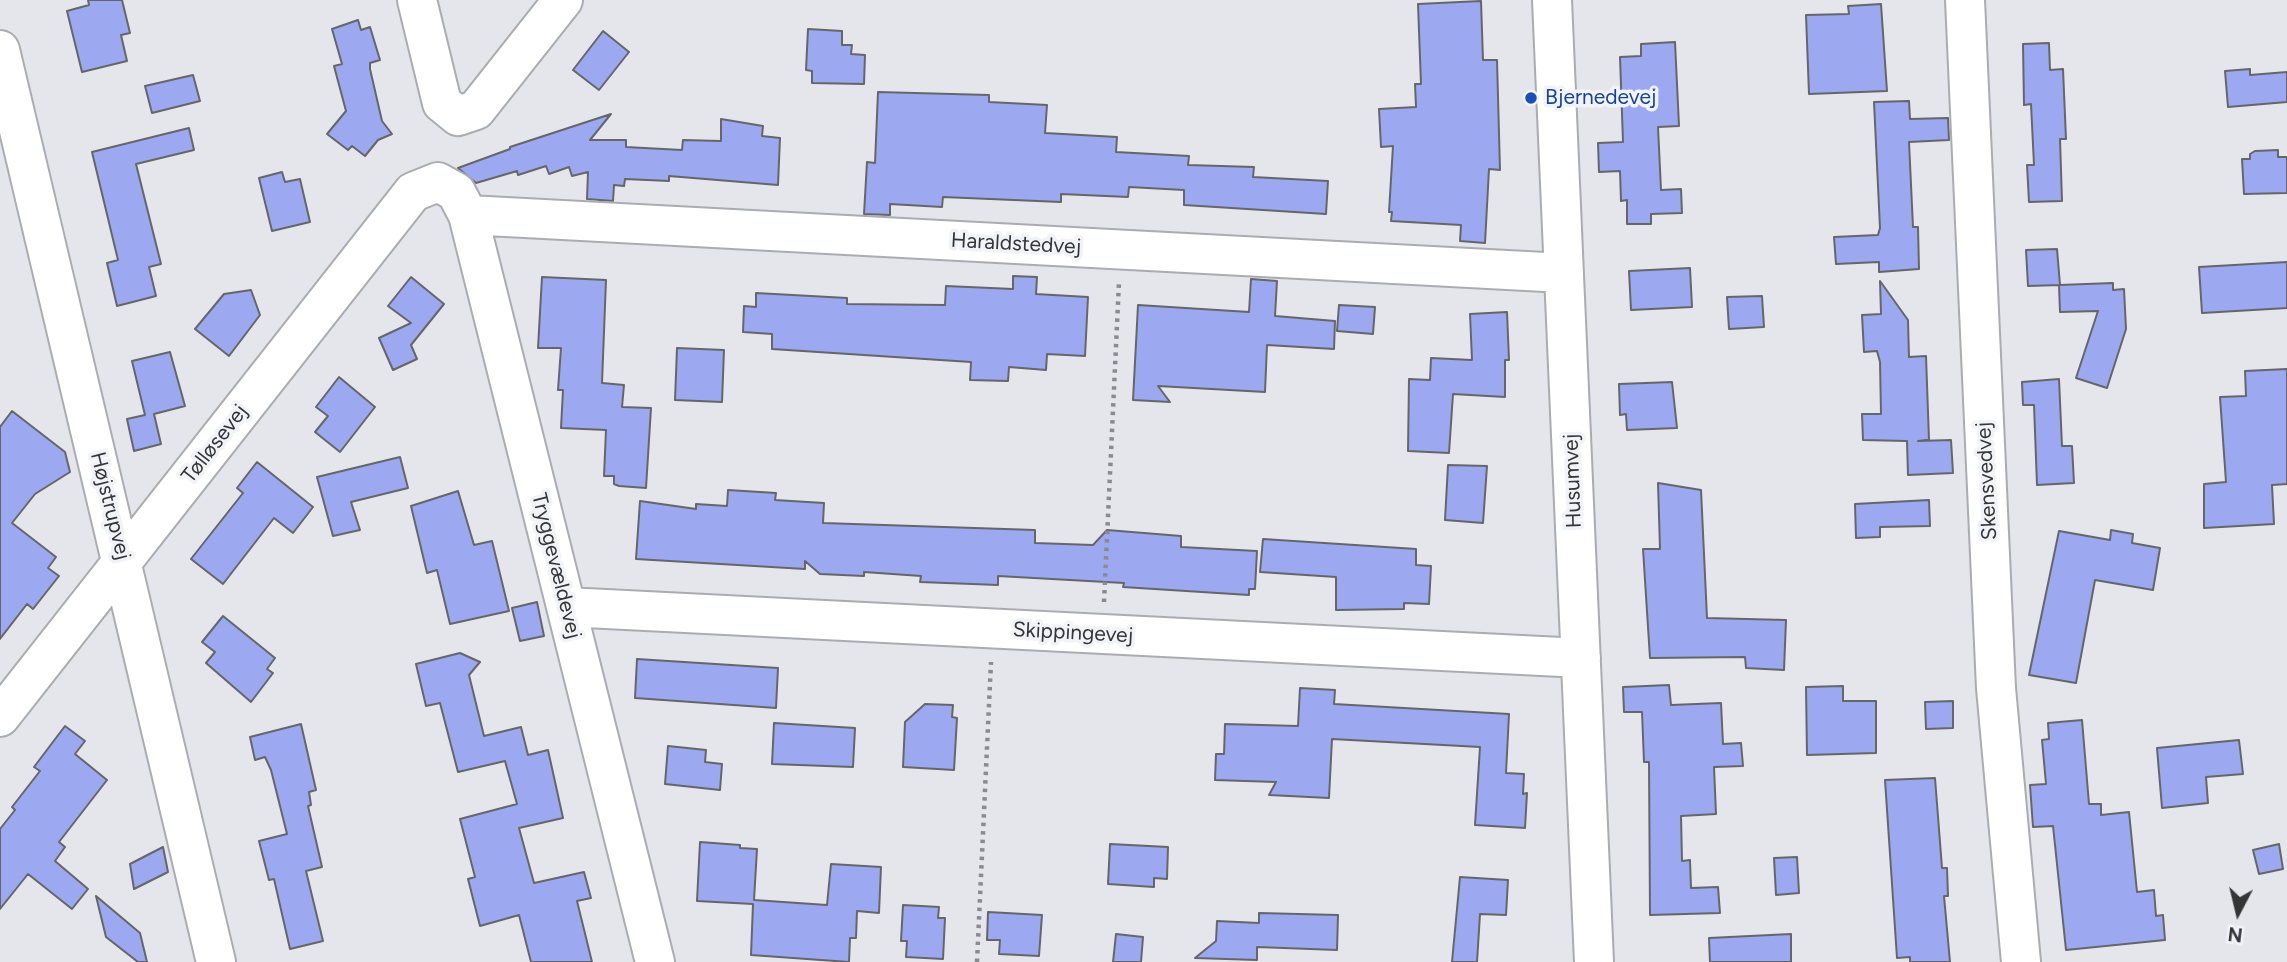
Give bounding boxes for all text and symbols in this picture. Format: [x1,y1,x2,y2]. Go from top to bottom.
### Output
place label: Bjernedevej [1545,85,1657,111]
marker: Bjernedevej [1523,90,1539,106]
street label: Haraldstedvej [950,228,1082,260]
street label: Tølløsevej [177,400,253,488]
street label: Skensvedvej [1971,421,2003,541]
street label: Husumvej [1559,433,1587,529]
street label: Højstrupvej [84,450,136,562]
street label: Tryggevældevej [526,490,586,642]
street label: Skippingevej [1012,617,1134,649]
north arrow [2203,878,2273,948]
text: N [2227,922,2244,947]

